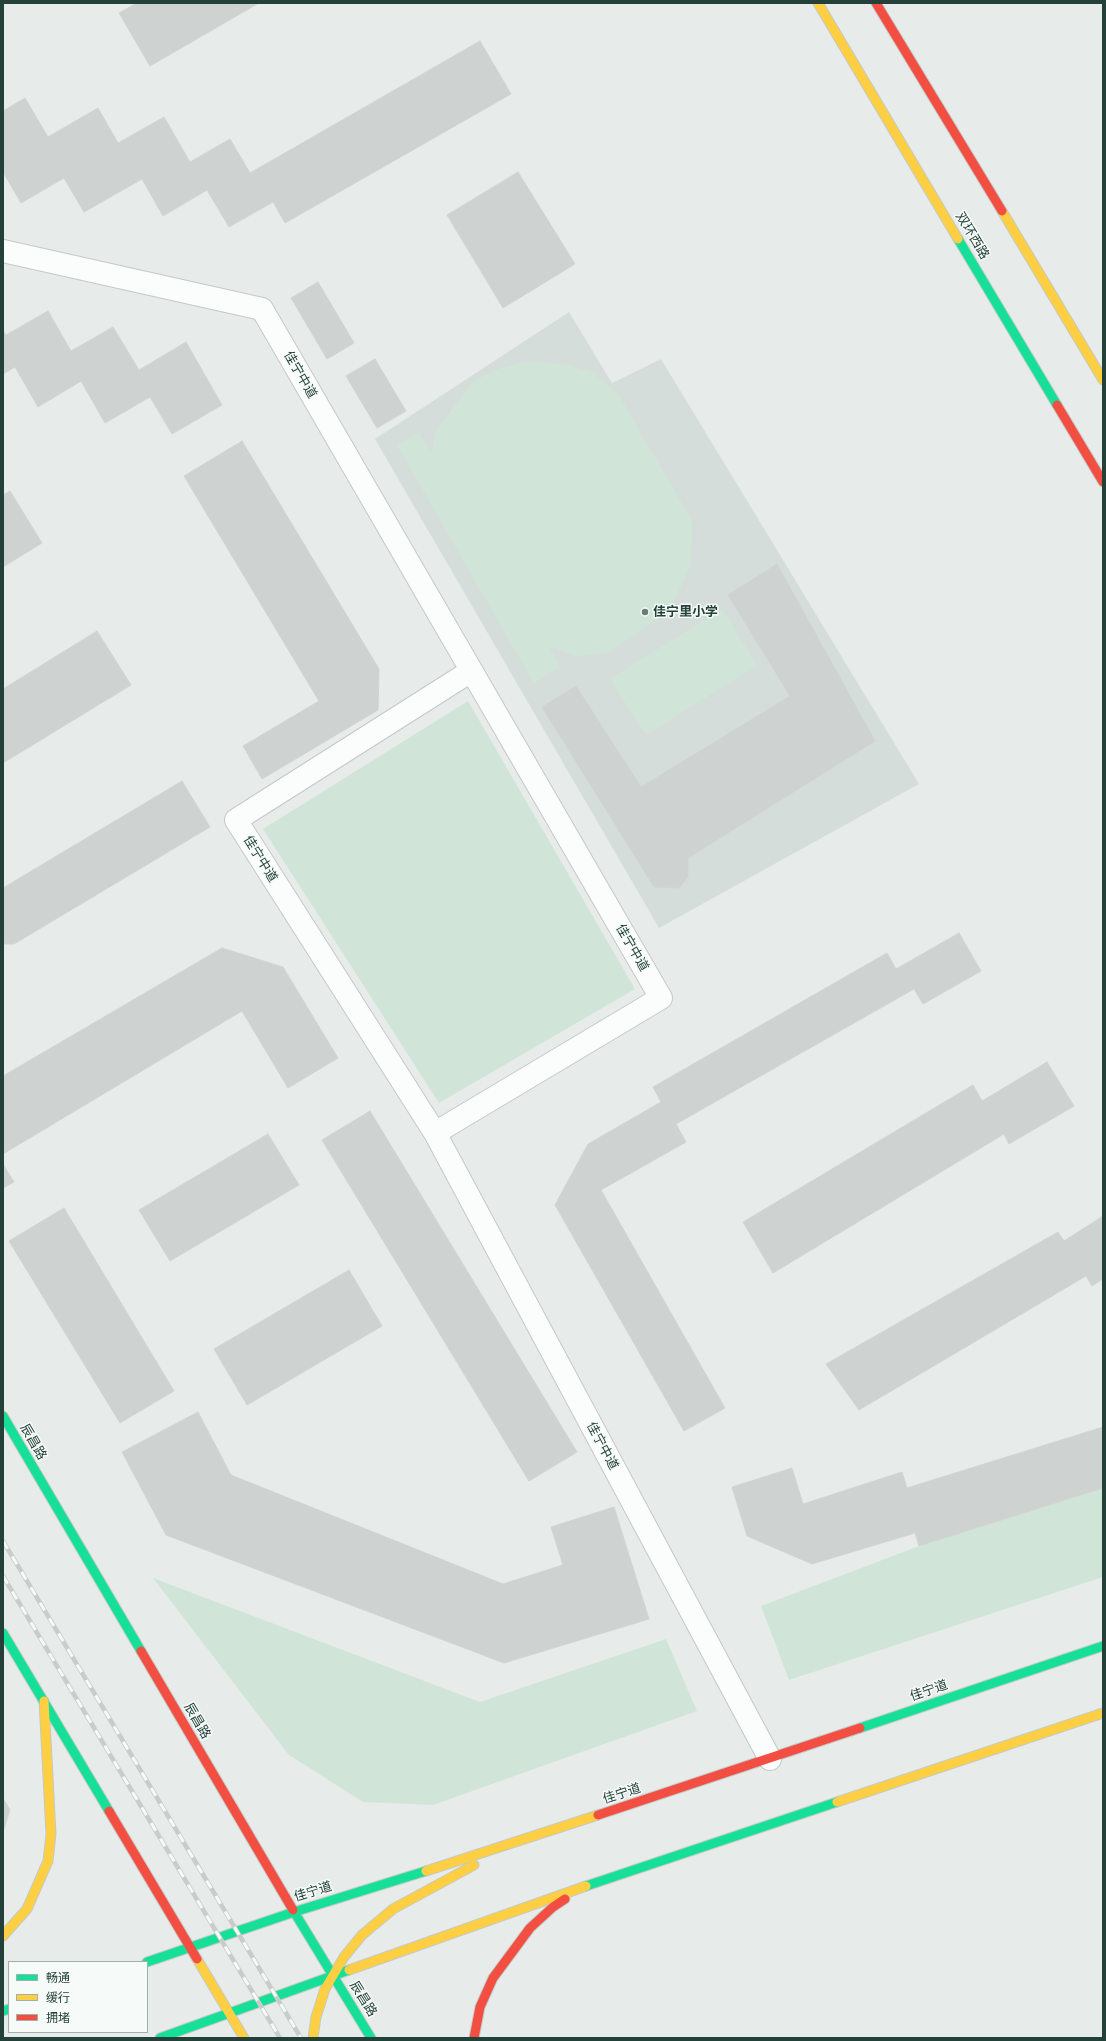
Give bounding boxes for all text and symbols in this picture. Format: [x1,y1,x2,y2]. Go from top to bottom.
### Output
street label: 双环西路 [952,210,992,262]
street label: 佳宁中道 [280,349,320,401]
place label: 佳宁里小学 [653,604,718,620]
marker: 佳宁里小学 [640,607,650,617]
street label: 佳宁中道 [240,833,280,885]
street label: 佳宁中道 [612,922,652,974]
street label: 佳宁中道 [583,1419,621,1473]
street label: 辰昌路 [16,1421,50,1463]
street label: 佳宁道 [908,1677,950,1705]
street label: 辰昌路 [180,1700,214,1742]
street label: 佳宁道 [601,1781,643,1807]
street label: 佳宁道 [292,1879,334,1905]
legend [8,1961,148,2033]
text: 畅通 [46,1969,70,1986]
street label: 辰昌路 [346,1978,380,2020]
text: 缓行 [46,1989,70,2006]
text: 拥堵 [46,2009,70,2026]

